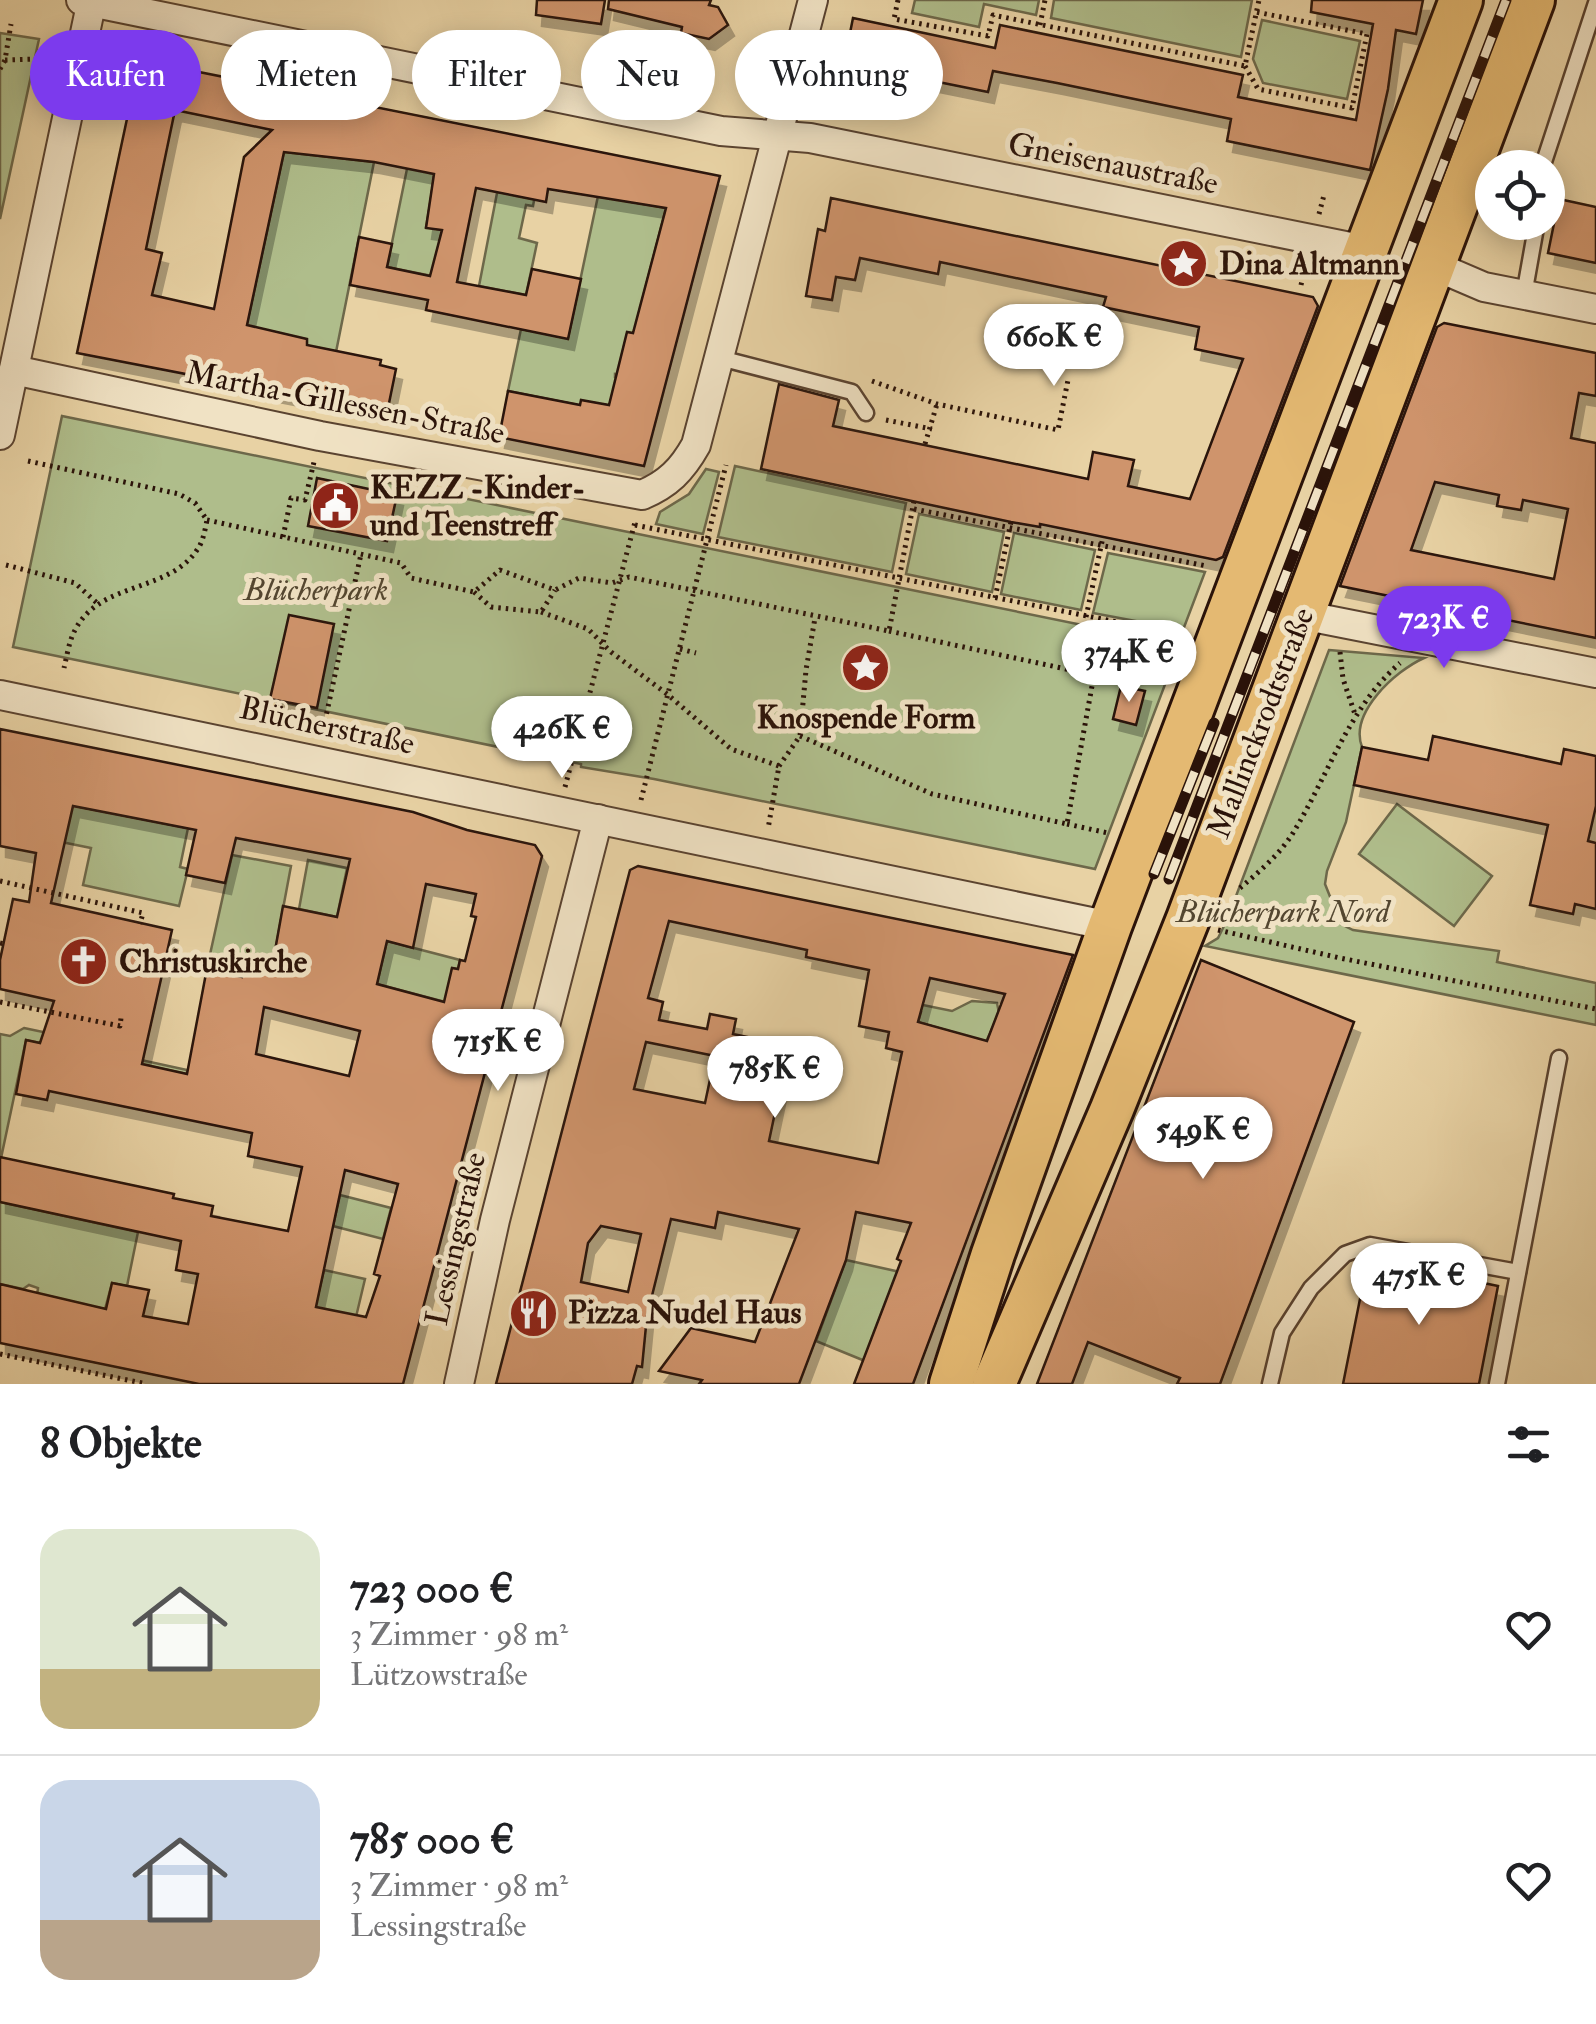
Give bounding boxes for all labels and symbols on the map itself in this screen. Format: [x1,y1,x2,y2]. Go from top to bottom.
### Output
street label: Gneisenaustraße [1005,124,1221,204]
place icon: Dina Altmann [1158,238,1210,290]
place label: Dina Altmann [1219,244,1400,284]
pin: 660K € [973,304,1135,389]
street label: Martha-Gillessen-Straße [182,352,508,454]
place label: KEZZ -Kinder- und Teenstreff [369,468,586,545]
public building icon: KEZZ -Kinder- und Teenstreff [309,480,361,532]
park label: Blücherpark [242,570,388,610]
pin: 723K € [1363,586,1525,671]
street label: Mallinckrodtstraße [1199,602,1323,844]
pin: 374K € [1048,620,1210,705]
place icon: Knospende Form [840,642,892,694]
street label: Blücherstraße [236,688,418,764]
pin: 426K € [481,696,643,781]
place label: Knospende Form [757,698,975,738]
park label: Blücherpark Nord [1174,892,1392,932]
church icon: Christuskirche [58,936,110,988]
place label: Christuskirche [119,942,308,982]
pin: 715K € [417,1009,579,1094]
pin: 785K € [694,1036,856,1121]
pin: 549K € [1122,1097,1284,1182]
street label: Lessingstraße [417,1149,495,1329]
pin: 475K € [1338,1243,1500,1328]
restaurant icon: Pizza Nudel Haus [507,1287,559,1339]
place label: Pizza Nudel Haus [568,1293,801,1333]

